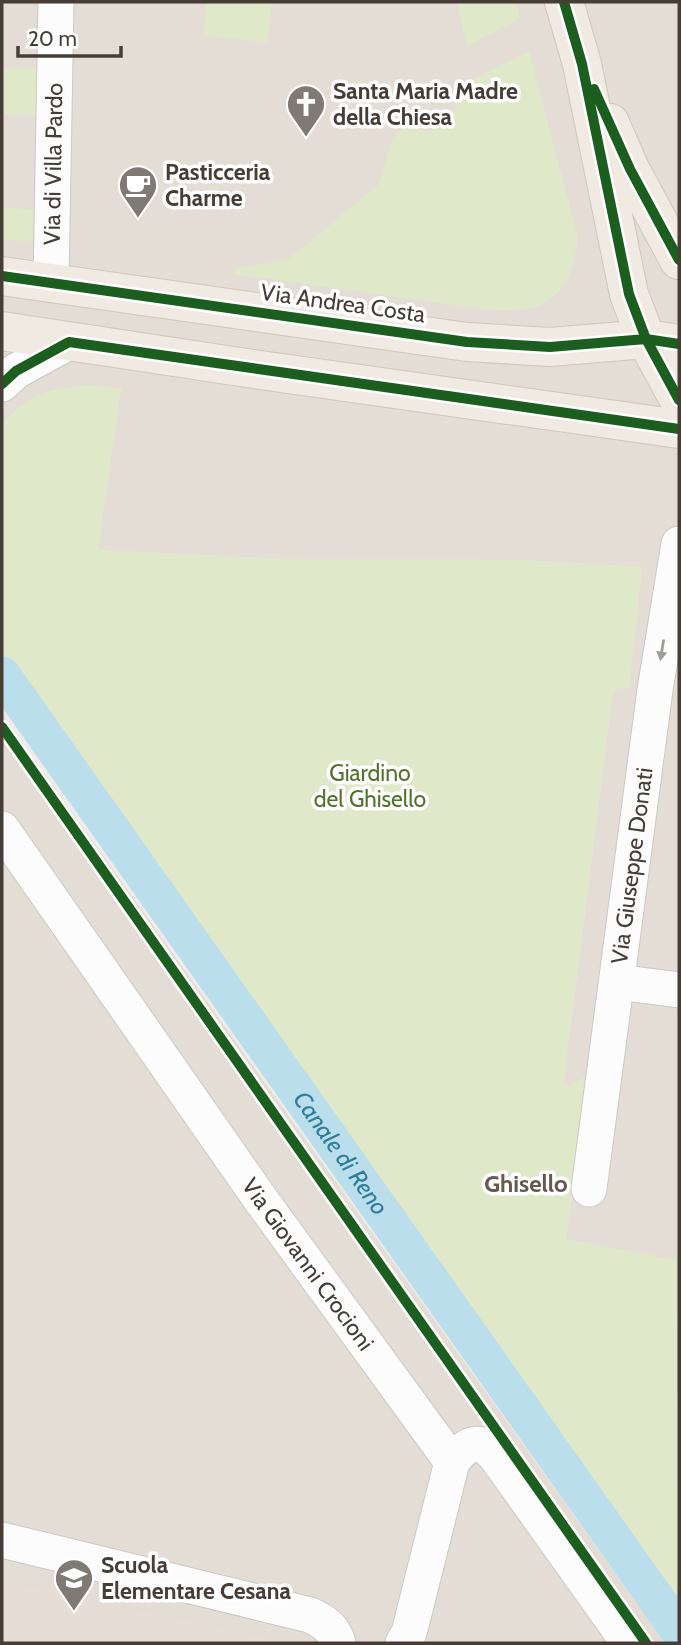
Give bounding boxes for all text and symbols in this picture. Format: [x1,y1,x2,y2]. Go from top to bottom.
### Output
scale bar [18,14,121,58]
text: 20 m [28,26,77,51]
place label: Santa Maria Madre della Chiesa [333,77,518,131]
street label: Via di Villa Pardo [38,83,69,245]
church icon: Santa Maria Madre della Chiesa [285,83,327,138]
place label: Pasticceria Charme [165,158,271,212]
cafe icon: Pasticceria Charme [117,164,159,219]
street label: Via Andrea Costa [259,278,427,328]
one-way arrow [656,639,667,661]
park label: Giardino del Ghisello [314,759,426,813]
street label: Via Giuseppe Donati [605,766,659,966]
water label: Canale di Reno [287,1086,395,1220]
district label: Ghisello [484,1169,568,1198]
street label: Via Giovanni Crocioni [236,1173,380,1356]
place label: Scuola Elementare Cesana [101,1551,292,1605]
school or university icon: Scuola Elementare Cesana [53,1557,95,1612]

